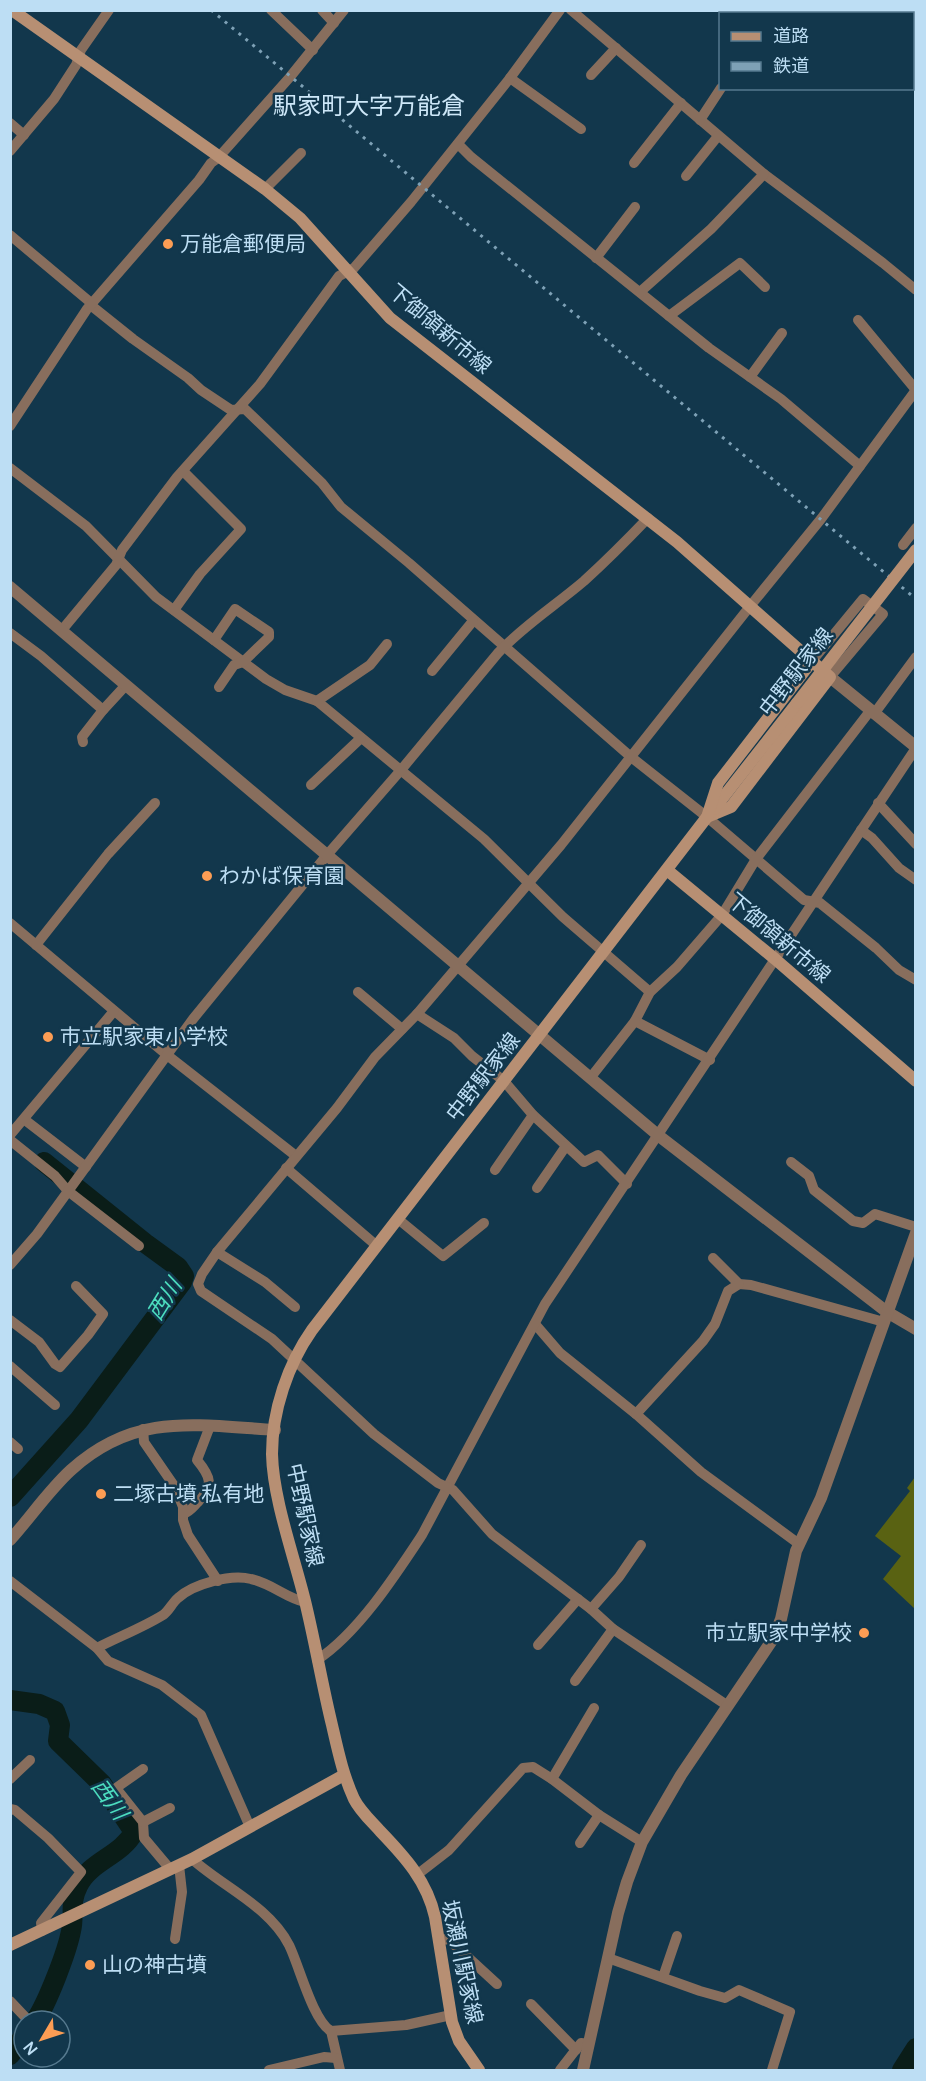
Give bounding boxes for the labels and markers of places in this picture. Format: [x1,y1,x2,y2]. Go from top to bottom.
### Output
place label: 万能倉郵便局 [180,229,306,257]
marker: 万能倉郵便局 [161,237,175,251]
place label: わかば保育園 [219,861,345,889]
marker: わかば保育園 [200,869,214,883]
place label: 市立駅家東小学校 [60,1022,228,1050]
marker: 市立駅家東小学校 [41,1030,55,1044]
place label: 二塚古墳 私有地 [113,1479,264,1507]
marker: 二塚古墳 私有地 [94,1487,108,1501]
place label: 市立駅家中学校 [705,1618,852,1646]
marker: 市立駅家中学校 [857,1626,871,1640]
place label: 山の神古墳 [102,1950,207,1978]
marker: 山の神古墳 [83,1958,97,1972]

